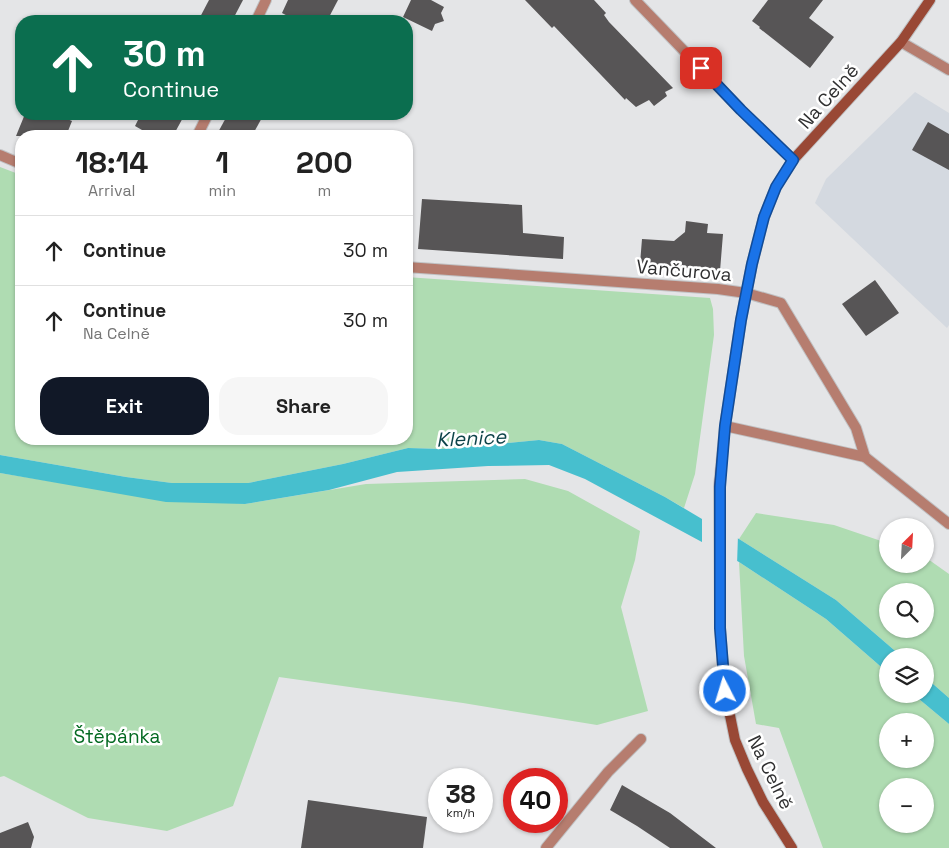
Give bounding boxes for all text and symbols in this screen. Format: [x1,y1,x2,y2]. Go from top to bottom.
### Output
text: 30 m [123,32,206,76]
icon: ahead [40,35,105,100]
pin [680,47,722,89]
icon: arrive [687,54,715,82]
street label: Na Celně [793,58,864,134]
text: Continue [123,75,219,103]
text: 18:14 [75,143,148,182]
text: 1 [215,143,229,182]
text: 200 [296,143,353,182]
text: Arrival [88,180,136,201]
text: min [208,180,236,201]
text: m [318,180,331,201]
icon: ahead [40,237,68,265]
text: Continue [83,238,166,263]
text: 30 m [343,238,388,263]
street label: Vančurova [635,254,733,287]
text: Continue [83,298,166,323]
icon: ahead [40,307,68,335]
text: 30 m [343,308,388,333]
text: Na Celně [83,323,150,344]
button: Exit [40,377,209,435]
button: Share [219,377,388,435]
water label: Klenice [435,423,508,453]
north arrow [879,518,934,572]
map controls [879,518,934,833]
button: search [879,583,934,638]
button: layers [879,648,934,703]
position arrow [698,664,750,716]
button: + [879,713,934,768]
park label: Štěpánka [73,724,161,749]
street label: Na Celně [742,731,799,813]
speed limit sign: 40 [503,768,568,833]
text: 38 [445,778,476,810]
button: − [879,778,934,833]
text: km/h [446,805,475,821]

